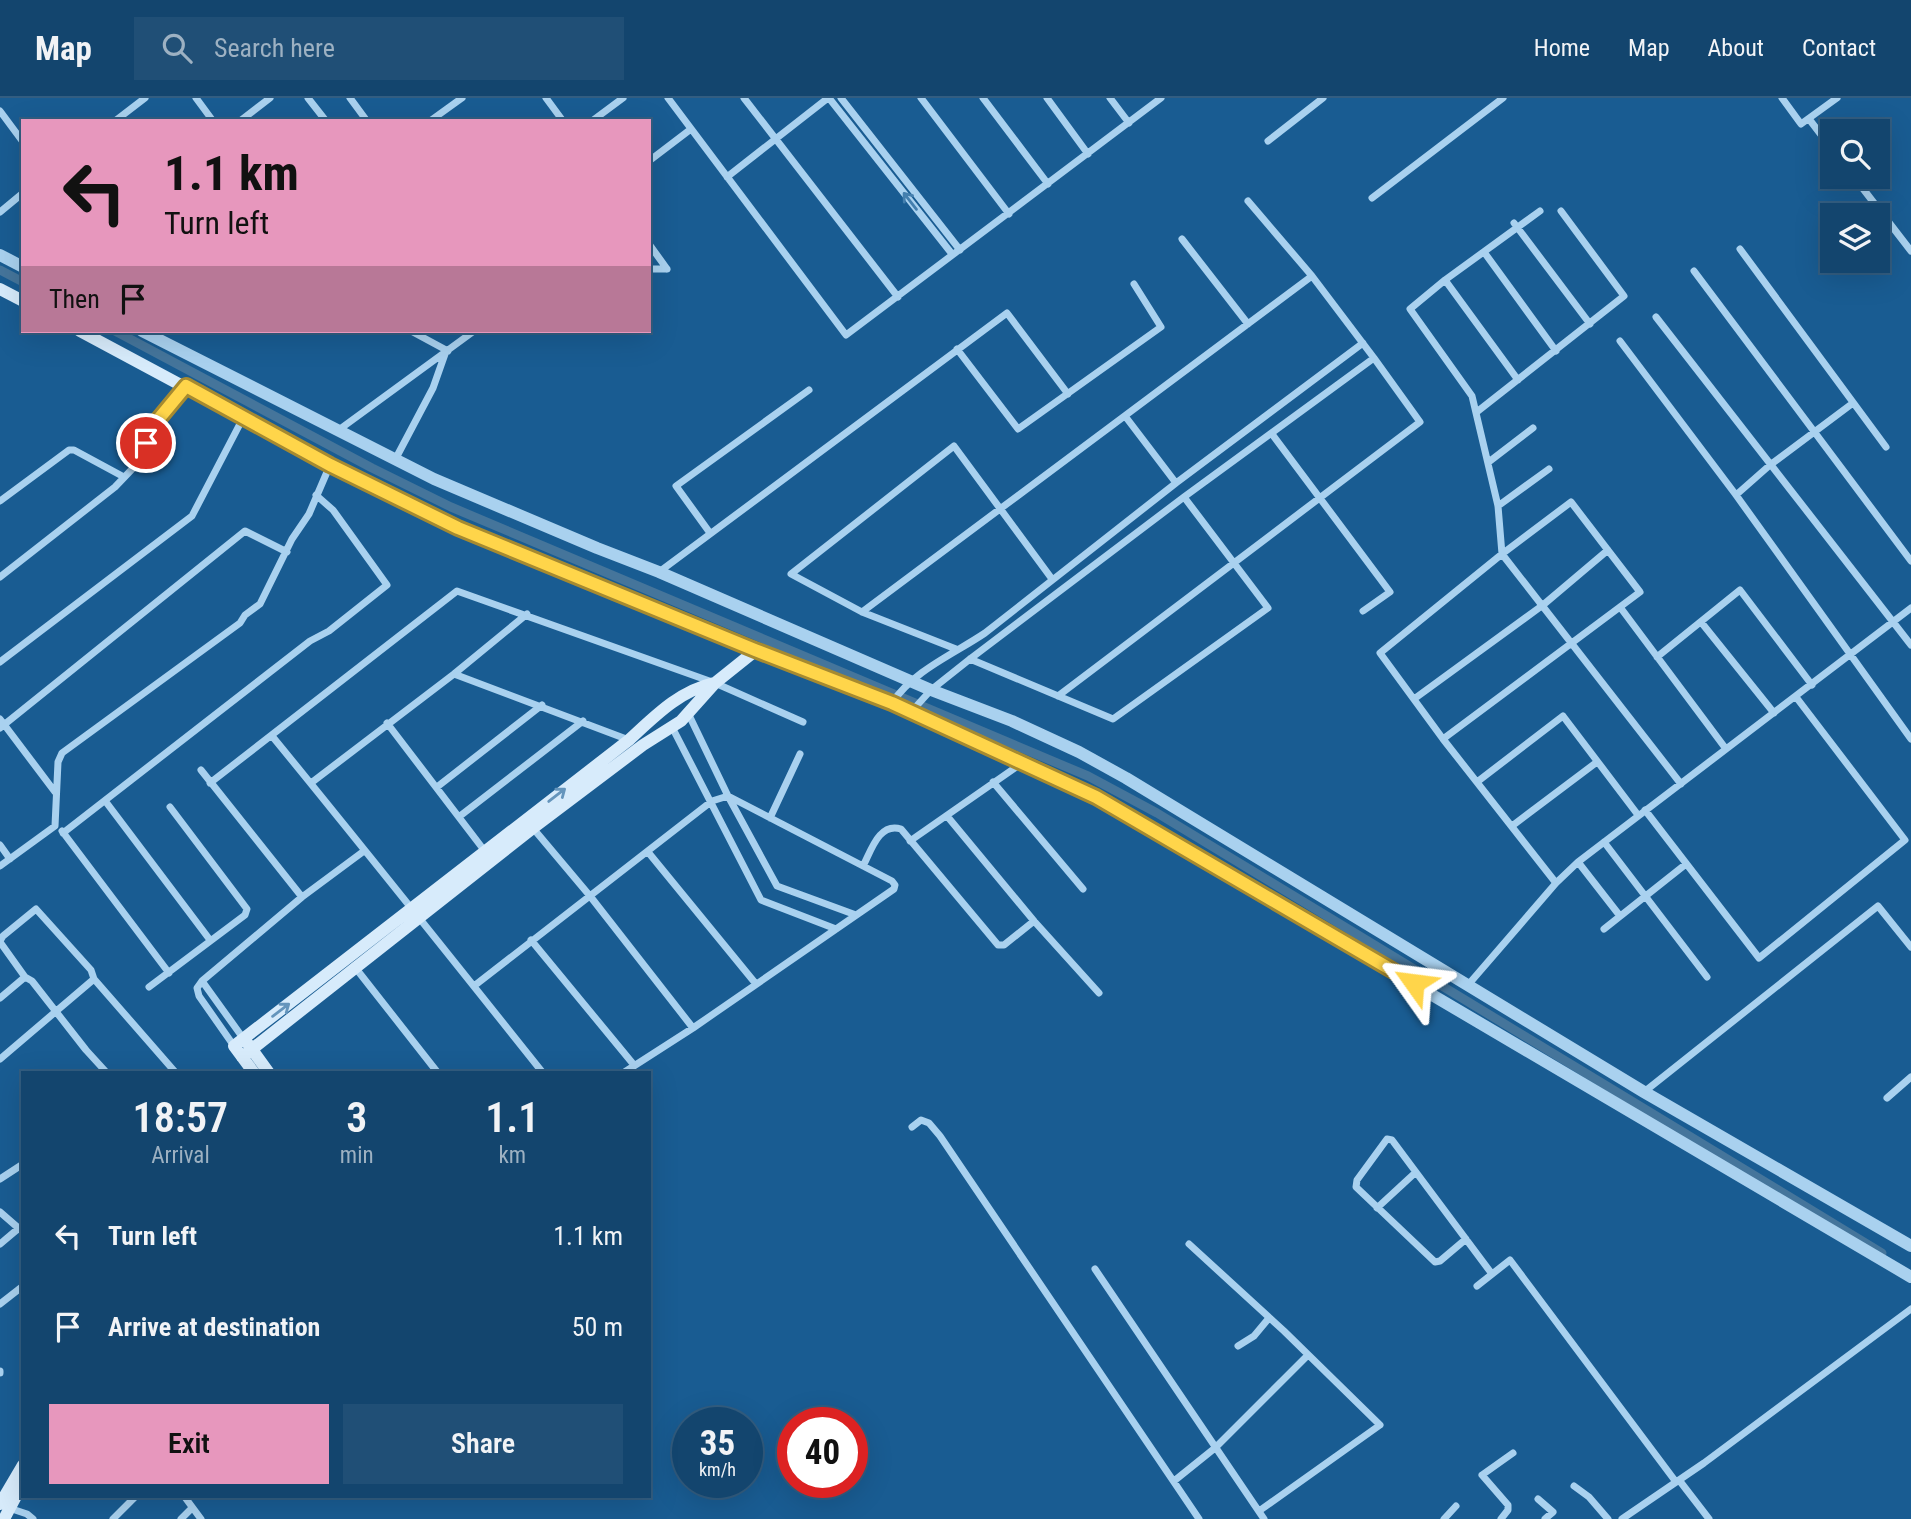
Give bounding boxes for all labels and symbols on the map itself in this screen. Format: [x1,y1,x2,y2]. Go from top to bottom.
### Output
one-way arrow [902,192,918,210]
pin [116,413,176,473]
one-way arrow [548,788,566,803]
position arrow [1377,946,1451,1020]
one-way arrow [271,1002,289,1017]
speed limit sign: 40 [777,1407,868,1498]

